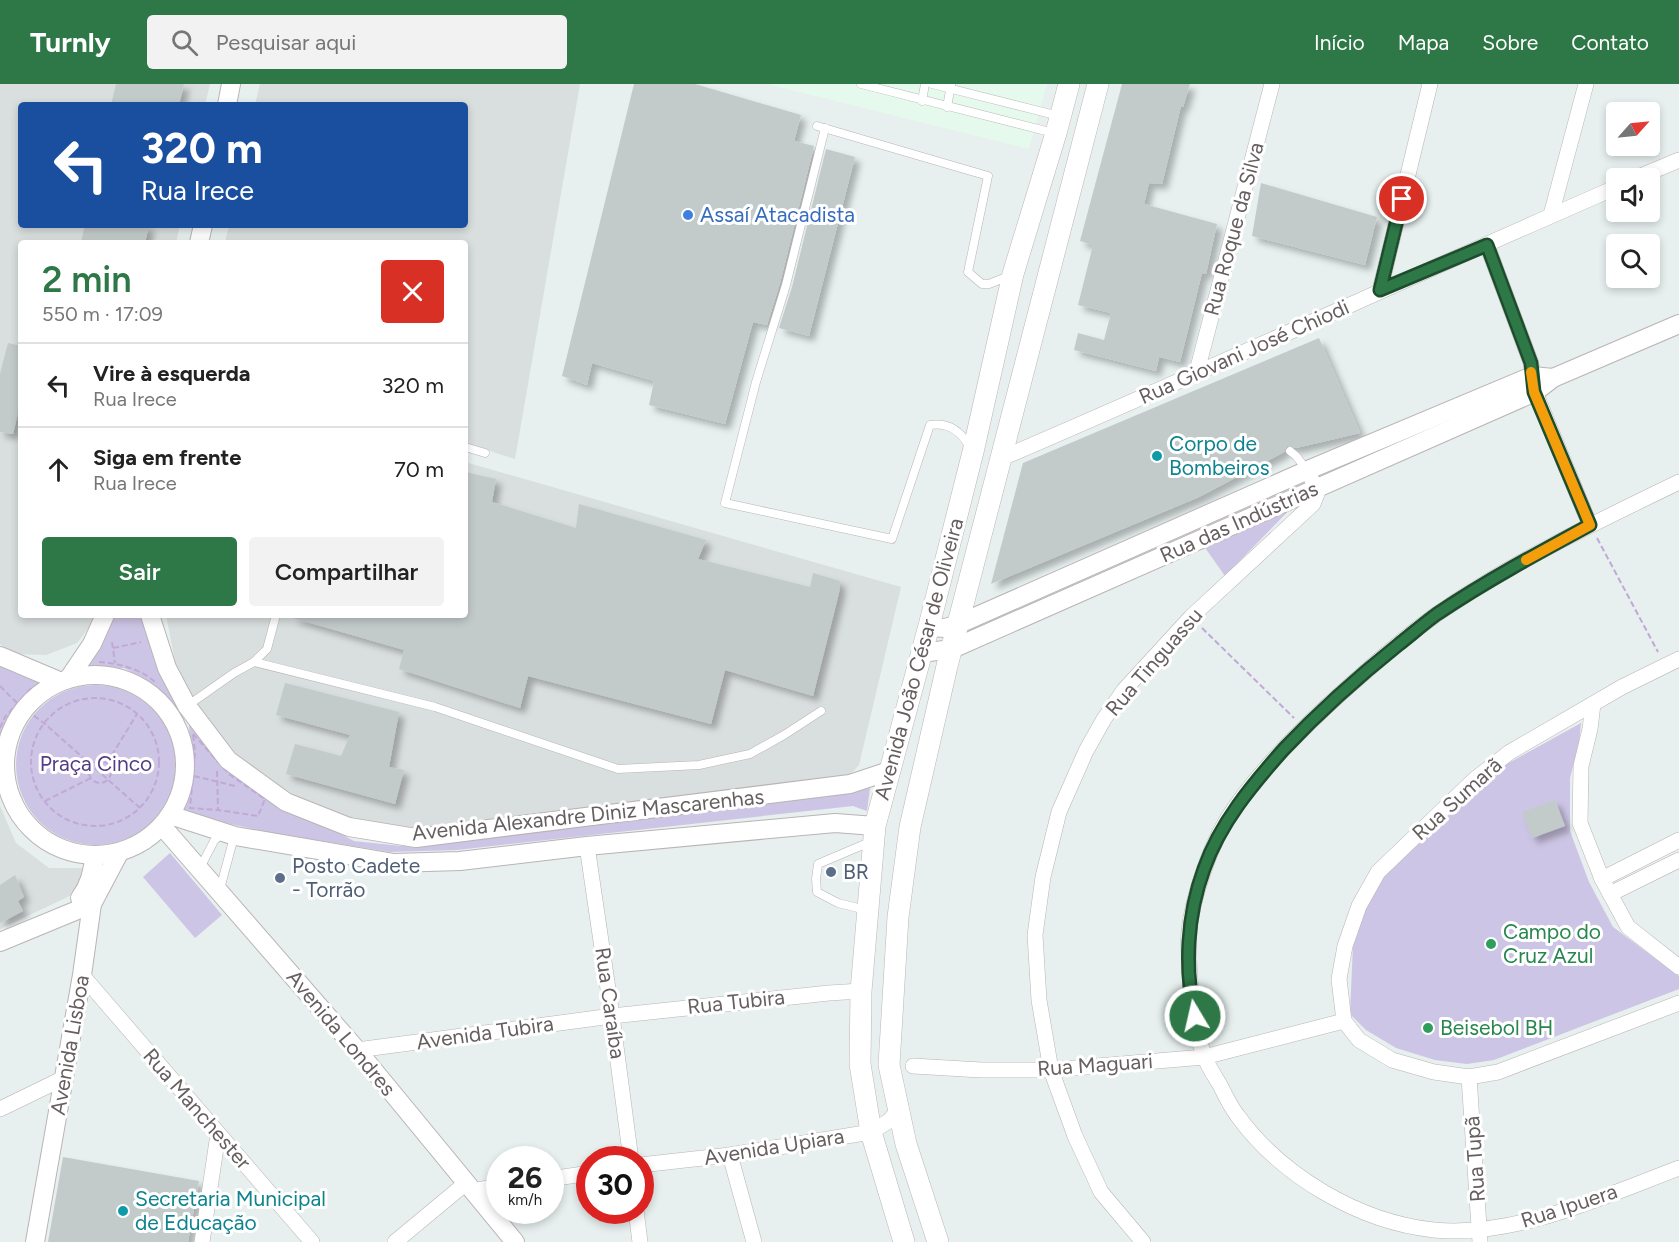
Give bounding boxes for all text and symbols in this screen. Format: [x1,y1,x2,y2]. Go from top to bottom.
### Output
search box [147,15,567,69]
text: Turnly [30,25,111,59]
icon: search [168,26,201,59]
text: Pesquisar aqui [216,29,356,56]
text: Início [1314,30,1365,55]
text: Mapa [1398,30,1449,55]
text: Sobre [1482,30,1538,55]
text: Contato [1571,30,1649,55]
north arrow [1606,102,1660,156]
map controls [1606,102,1660,288]
text: 320 m [141,123,263,174]
icon: left [42,126,120,204]
street label: Rua Roque da Silva [1198,139,1269,318]
button: sound [1606,168,1660,222]
pin [1376,173,1427,224]
text: Rua Irece [141,174,254,207]
icon: arrive [1385,182,1418,215]
place label: Assaí Atacadista [700,202,855,227]
marker: Assaí Atacadista [681,208,695,222]
button: search [1606,234,1660,288]
text: 2 min [42,258,132,301]
button: close [381,260,444,323]
street label: Rua Giovani José Chiodi [1135,294,1353,409]
text: 550 m · 17:09 [42,302,163,326]
text: Vire à esquerda [93,360,251,387]
icon: left [42,369,75,402]
text: 320 m [381,372,444,399]
text: Rua Irece [93,387,177,411]
place label: Corpo de Bombeiros [1169,431,1270,480]
text: Siga em frente [93,444,241,471]
marker: Corpo de Bombeiros [1150,449,1164,463]
icon: ahead [42,453,75,486]
text: 70 m [394,456,444,483]
text: Rua Irece [93,471,177,495]
street label: Rua das Indústrias [1156,475,1322,568]
street label: Avenida João César de Oliveira [869,515,968,803]
button: Sair [42,537,237,606]
button: Compartilhar [249,537,444,606]
street label: Rua Tinguassu [1100,603,1207,721]
park label: Praça Cinco [40,751,152,776]
street label: Rua Sumarã [1407,752,1507,845]
street label: Avenida Alexandre Diniz Mascarenhas [411,784,765,845]
place label: Posto Cadete - Torrão [292,853,420,902]
place label: BR [843,859,869,884]
marker: BR [824,865,838,879]
marker: Posto Cadete - Torrão [273,871,287,885]
place label: Campo do Cruz Azul [1503,919,1601,968]
marker: Campo do Cruz Azul [1484,937,1498,951]
street label: Rua Caraíba [590,946,631,1060]
street label: Avenida Londres [282,965,401,1101]
street label: Avenida Lisboa [45,973,94,1117]
street label: Rua Tubira [686,984,786,1019]
position arrow [1163,984,1227,1048]
street label: Avenida Tubira [415,1011,555,1055]
place label: Beisebol BH [1440,1015,1553,1040]
marker: Beisebol BH [1421,1021,1435,1035]
street label: Rua Manchester [138,1043,257,1174]
street label: Rua Maguari [1036,1048,1154,1081]
street label: Rua Tupã [1459,1115,1490,1203]
street label: Avenida Upiara [702,1123,846,1170]
speed limit sign: 30 [576,1146,654,1224]
text: 26 [508,1159,542,1196]
street label: Rua Ipuera [1517,1178,1620,1233]
place label: Secretaria Municipal de Educação [135,1186,326,1235]
text: km/h [508,1191,542,1209]
marker: Secretaria Municipal de Educação [116,1204,130,1218]

